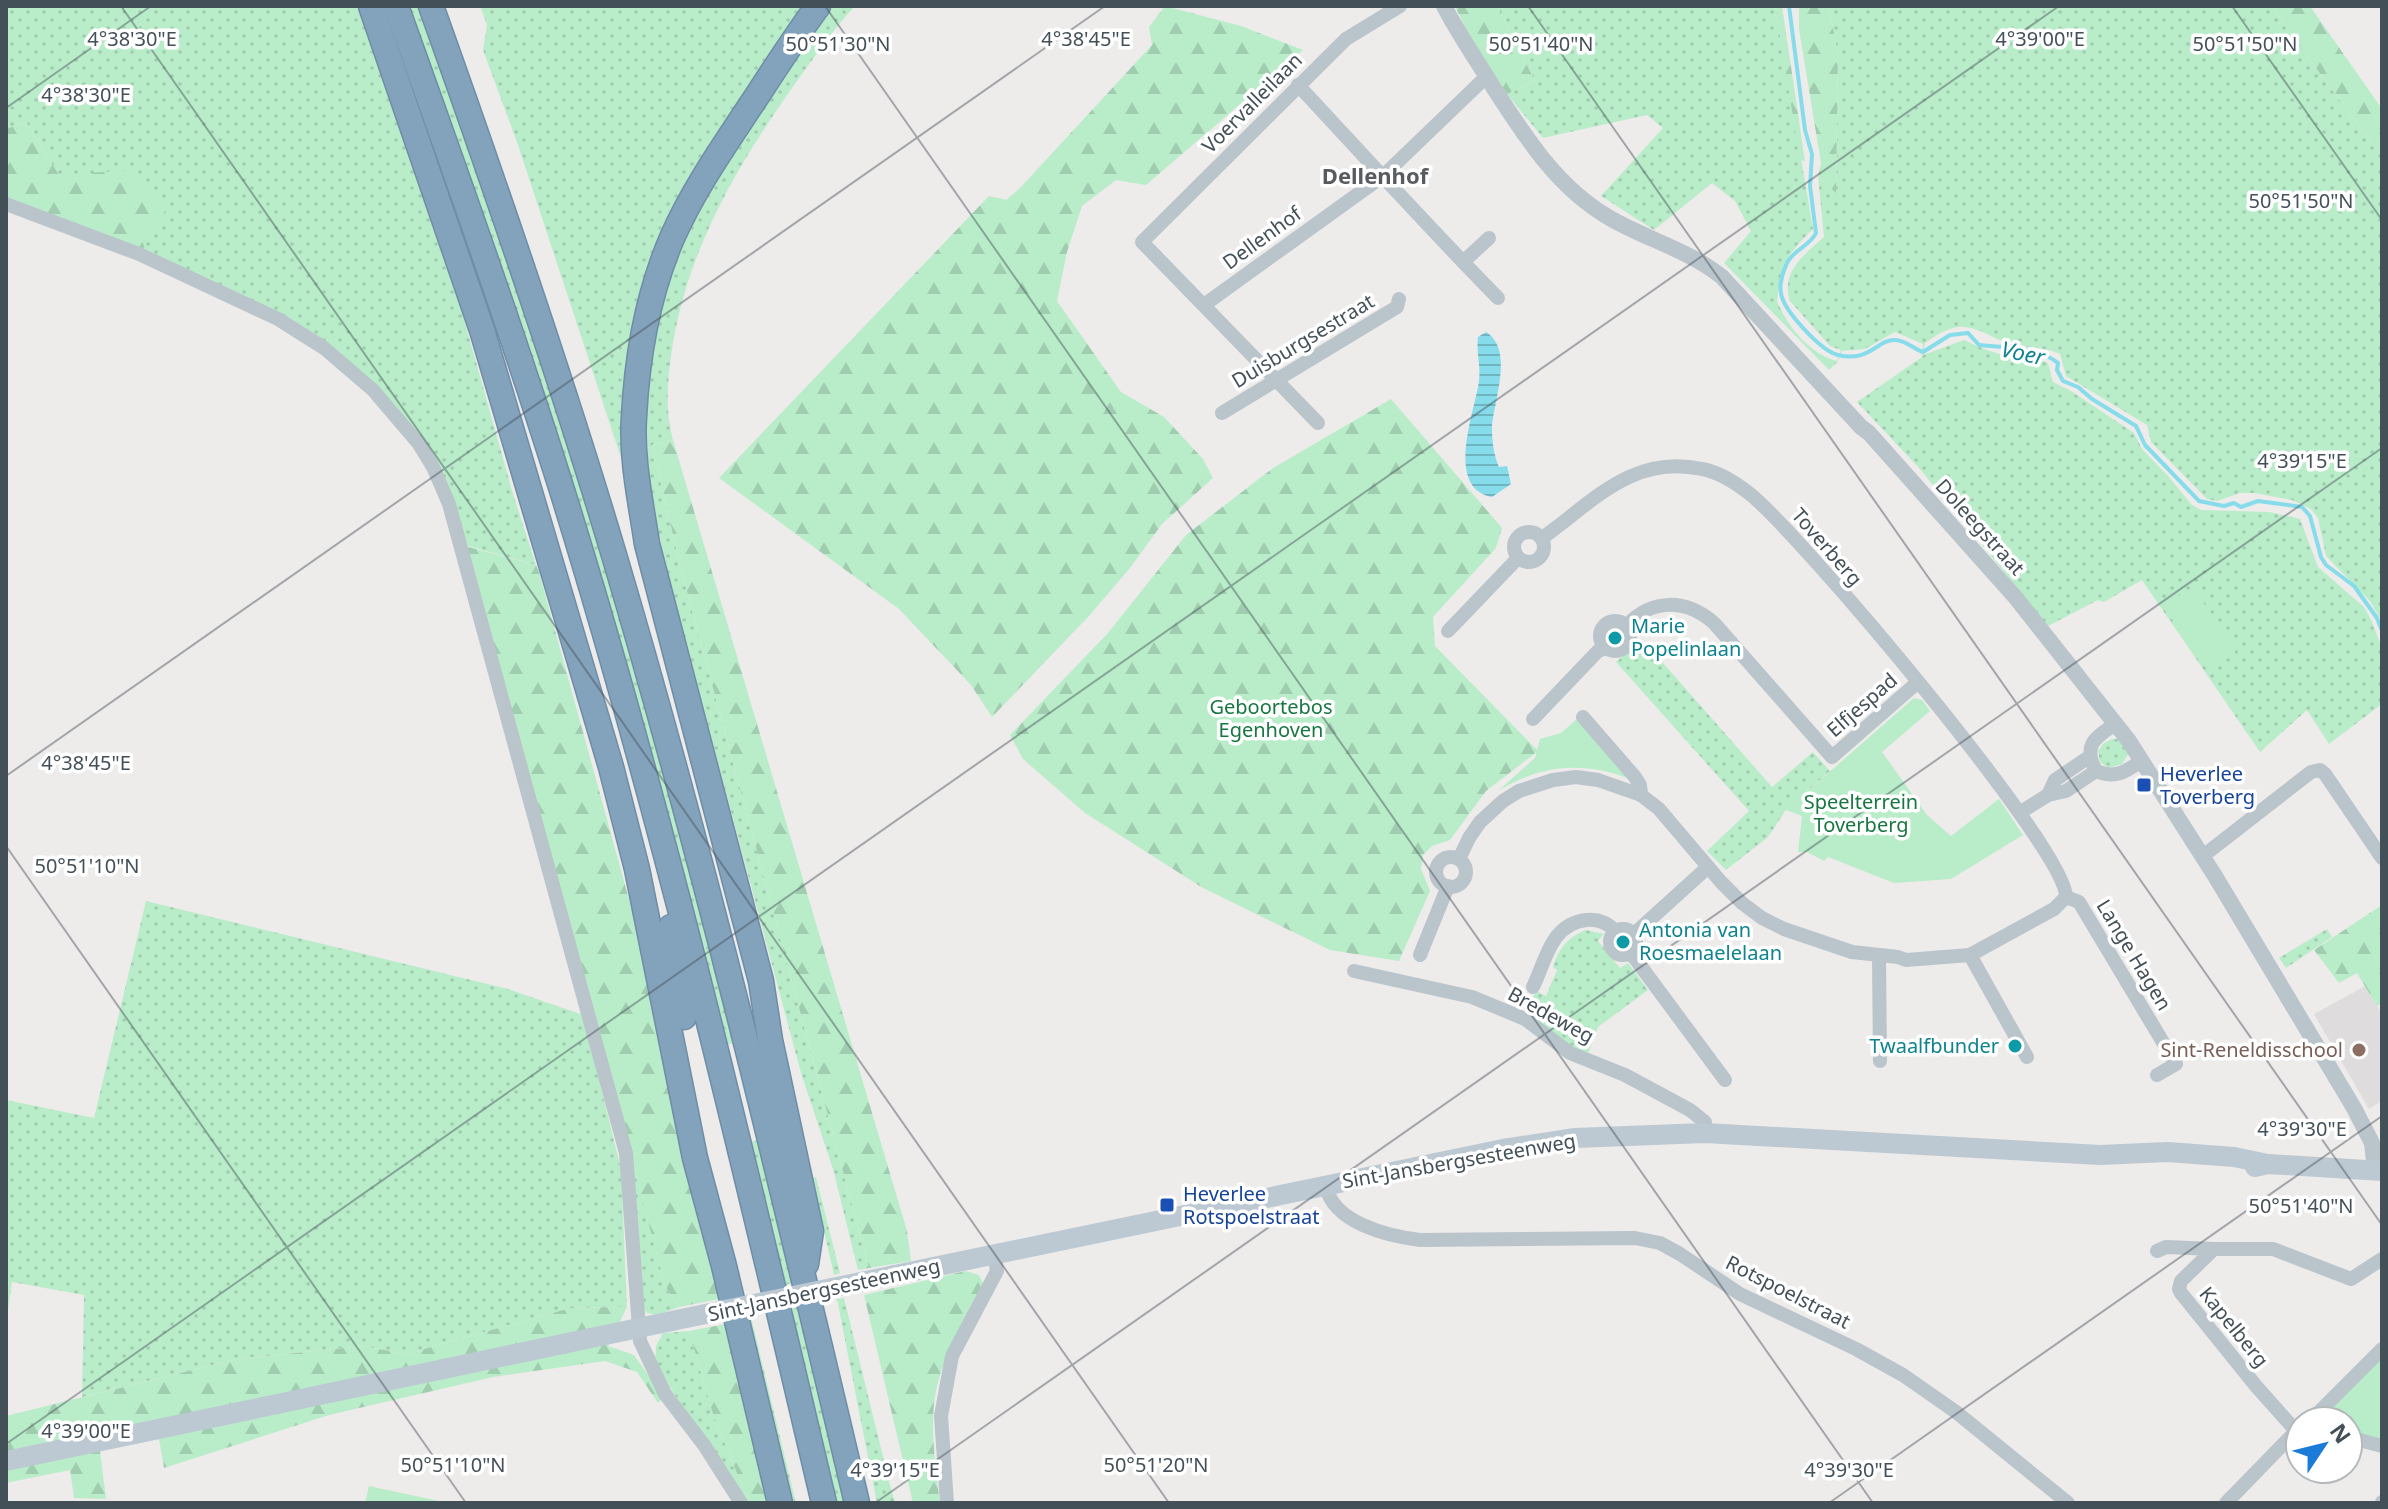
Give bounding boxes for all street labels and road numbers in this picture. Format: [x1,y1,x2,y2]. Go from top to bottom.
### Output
street label: Voervalleilaan [1196,47,1308,159]
street label: Dellenhof [1217,199,1307,275]
street label: Duisburgsestraat [1226,287,1379,394]
street label: Doleegstraat [1930,473,2031,581]
street label: Toverberg [1786,502,1869,591]
street label: Elfjespad [1821,667,1903,743]
street label: Lange Hagen [2091,894,2178,1015]
street label: Bredeweg [1503,980,1599,1049]
street label: Sint-Jansbergsesteenweg [1340,1127,1578,1194]
street label: Rotspoelstraat [1721,1249,1855,1335]
street label: Sint-Jansbergsesteenweg [705,1252,942,1327]
street label: Kapelberg [2194,1281,2275,1373]

